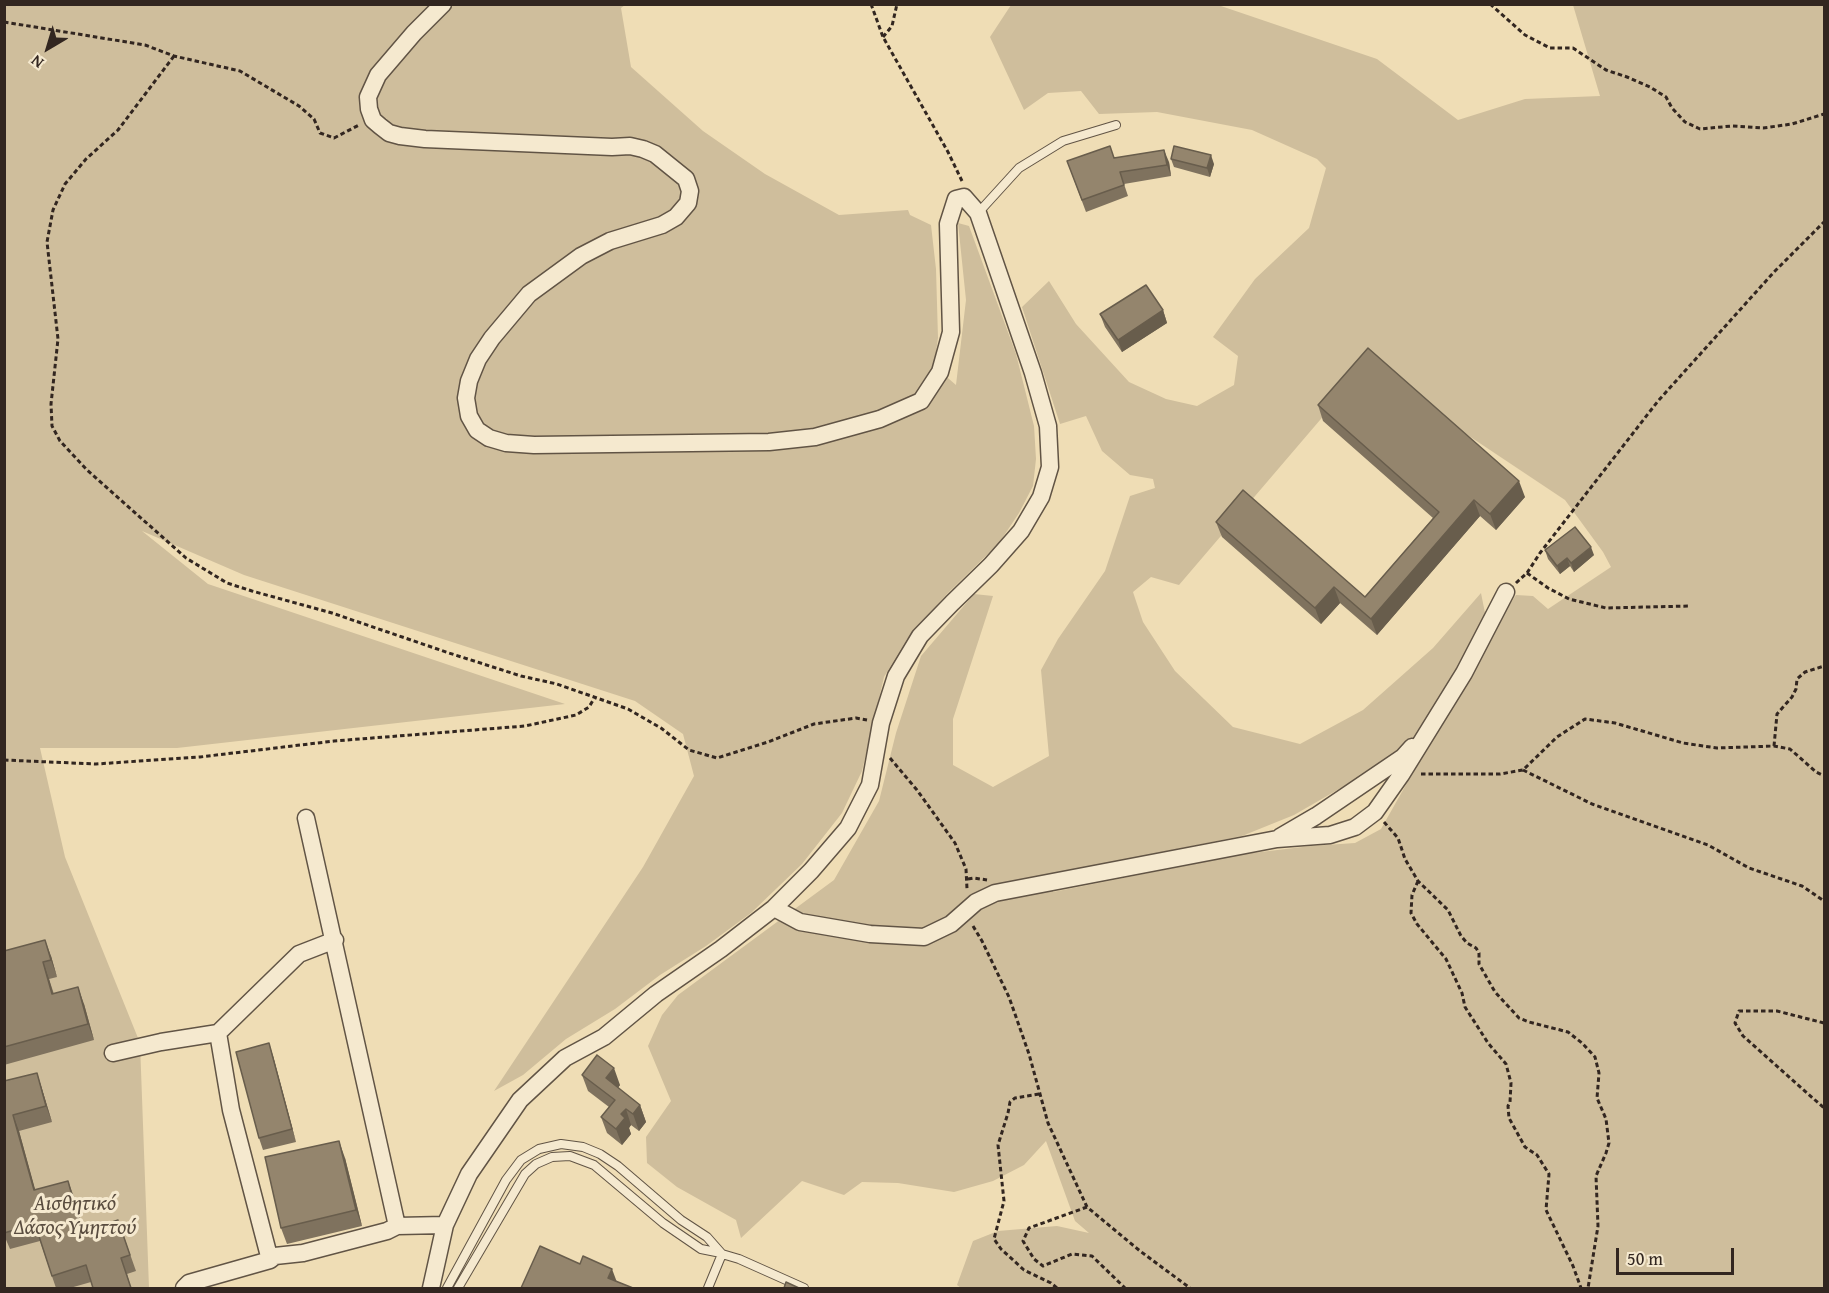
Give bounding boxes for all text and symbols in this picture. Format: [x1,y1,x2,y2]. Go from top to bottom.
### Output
north arrow [18,18,78,78]
text: N [25,49,49,75]
park label: Αισθητικό Δάσος Υμηττού [13,1192,137,1242]
scale bar [1619,1236,1738,1274]
text: 50 m [1627,1245,1663,1272]

